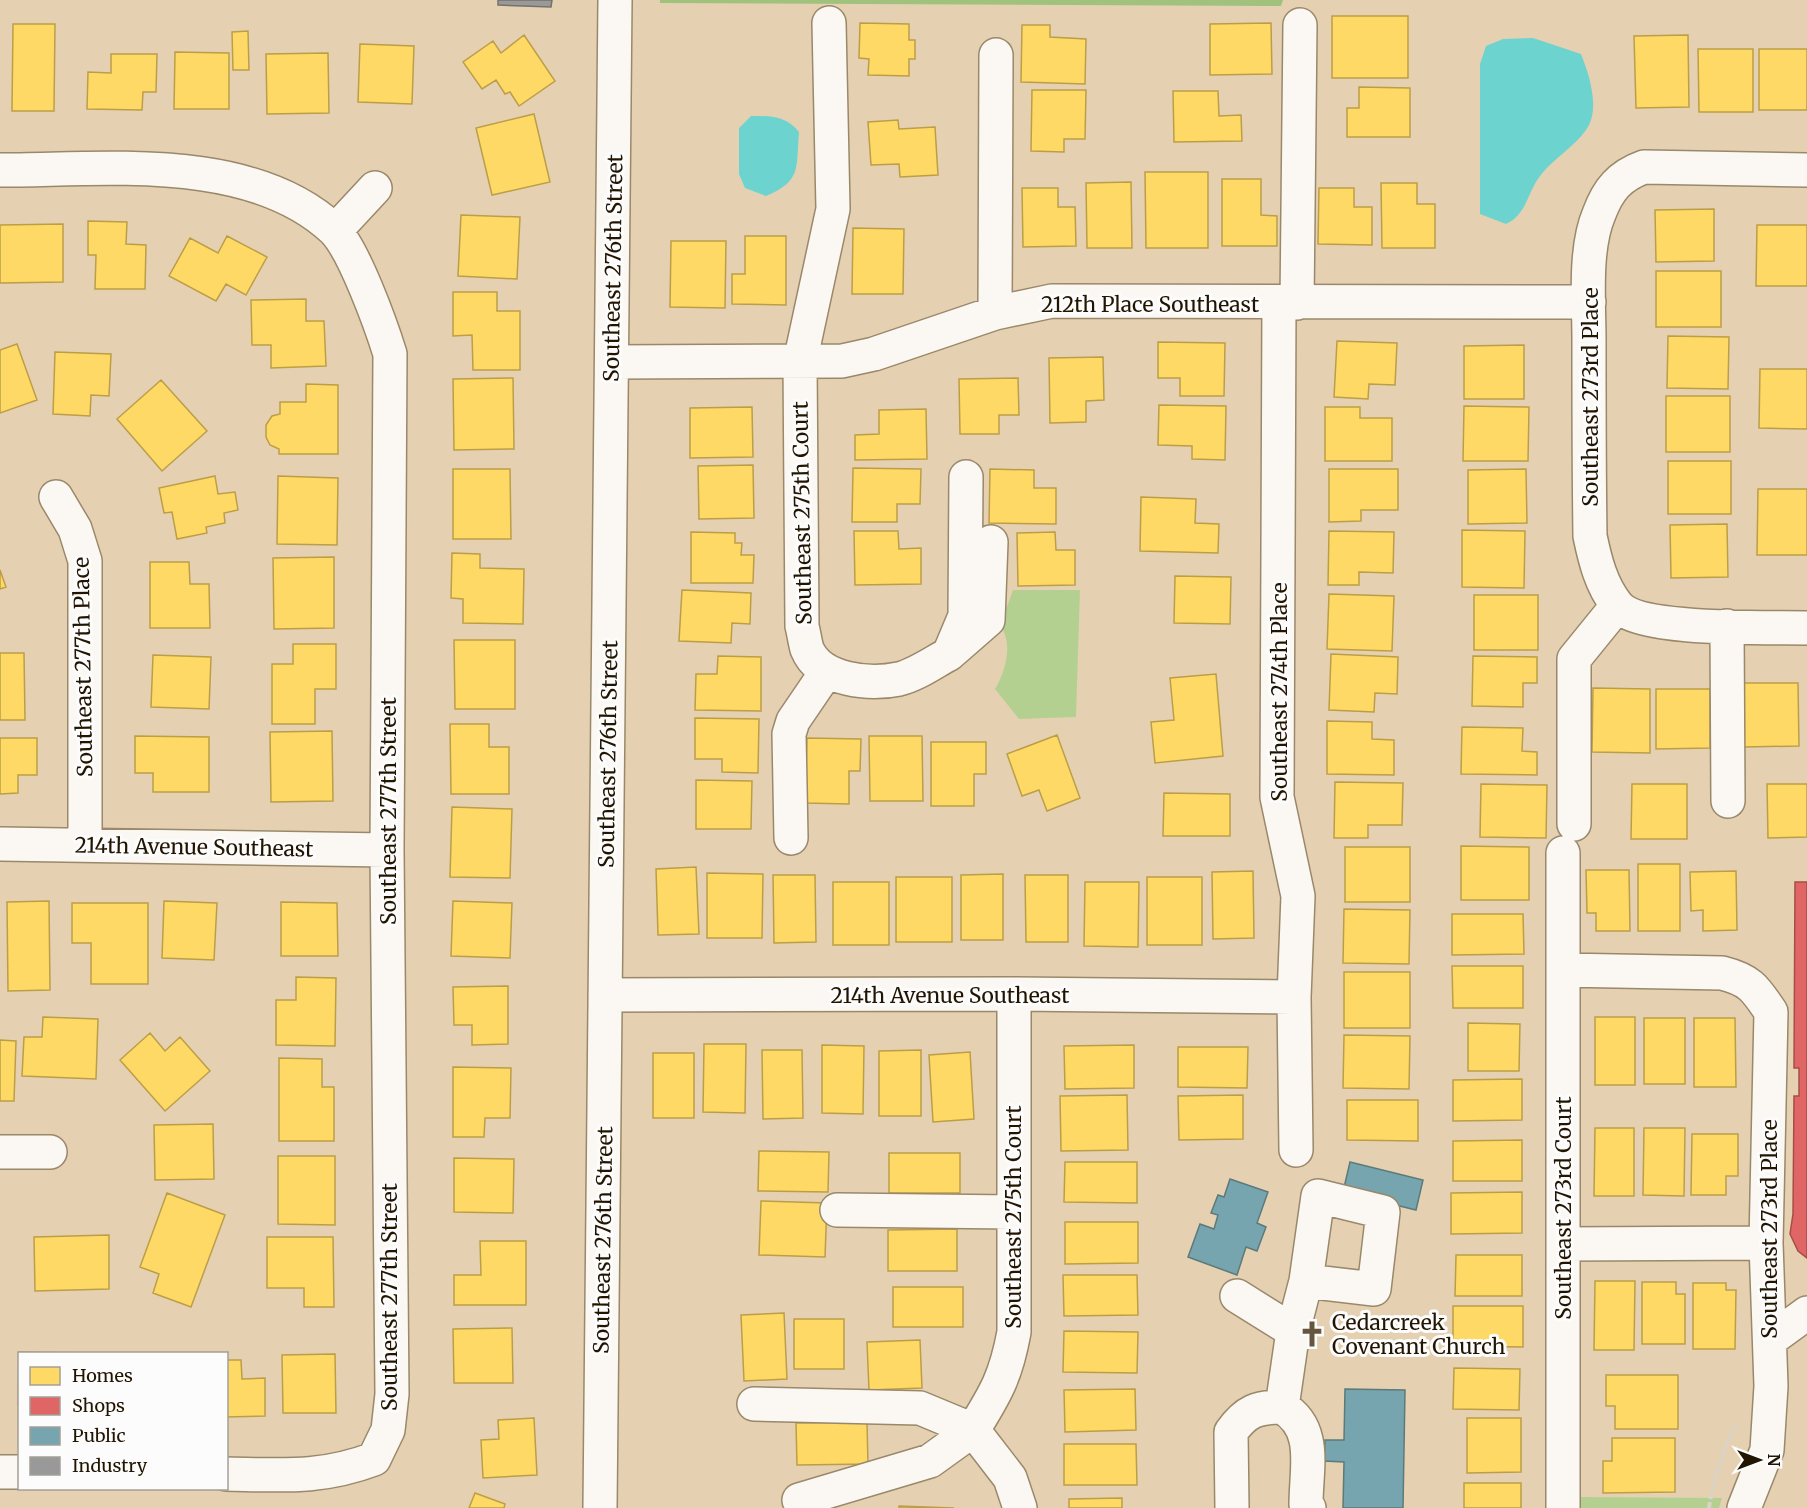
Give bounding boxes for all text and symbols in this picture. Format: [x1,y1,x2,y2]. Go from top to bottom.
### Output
street label: Southeast 276th Street [598,154,628,382]
street label: Southeast 273rd Place [1577,287,1604,507]
street label: 212th Place Southeast [1041,291,1259,318]
street label: Southeast 275th Court [787,401,817,625]
street label: Southeast 277th Place [68,557,98,777]
street label: Southeast 274th Place [1266,582,1293,802]
street label: Southeast 276th Street [593,640,623,868]
street label: Southeast 277th Street [375,697,402,925]
street label: 214th Avenue Southeast [74,831,314,863]
street label: 214th Avenue Southeast [831,982,1069,1009]
street label: Southeast 273rd Court [1550,1096,1577,1320]
street label: Southeast 275th Court [1000,1105,1027,1329]
street label: Southeast 273rd Place [1756,1119,1783,1339]
street label: Southeast 276th Street [588,1126,618,1354]
street label: Southeast 277th Street [376,1183,403,1411]
place label: Cedarcreek Covenant Church [1332,1309,1505,1360]
church icon: Cedarcreek Covenant Church [1297,1319,1327,1349]
legend [18,1352,228,1490]
text: Homes [72,1364,133,1387]
text: Shops [72,1394,125,1417]
text: Public [72,1424,126,1447]
north arrow [1729,1430,1789,1490]
text: Industry [72,1454,148,1477]
text: N [1764,1454,1784,1467]

